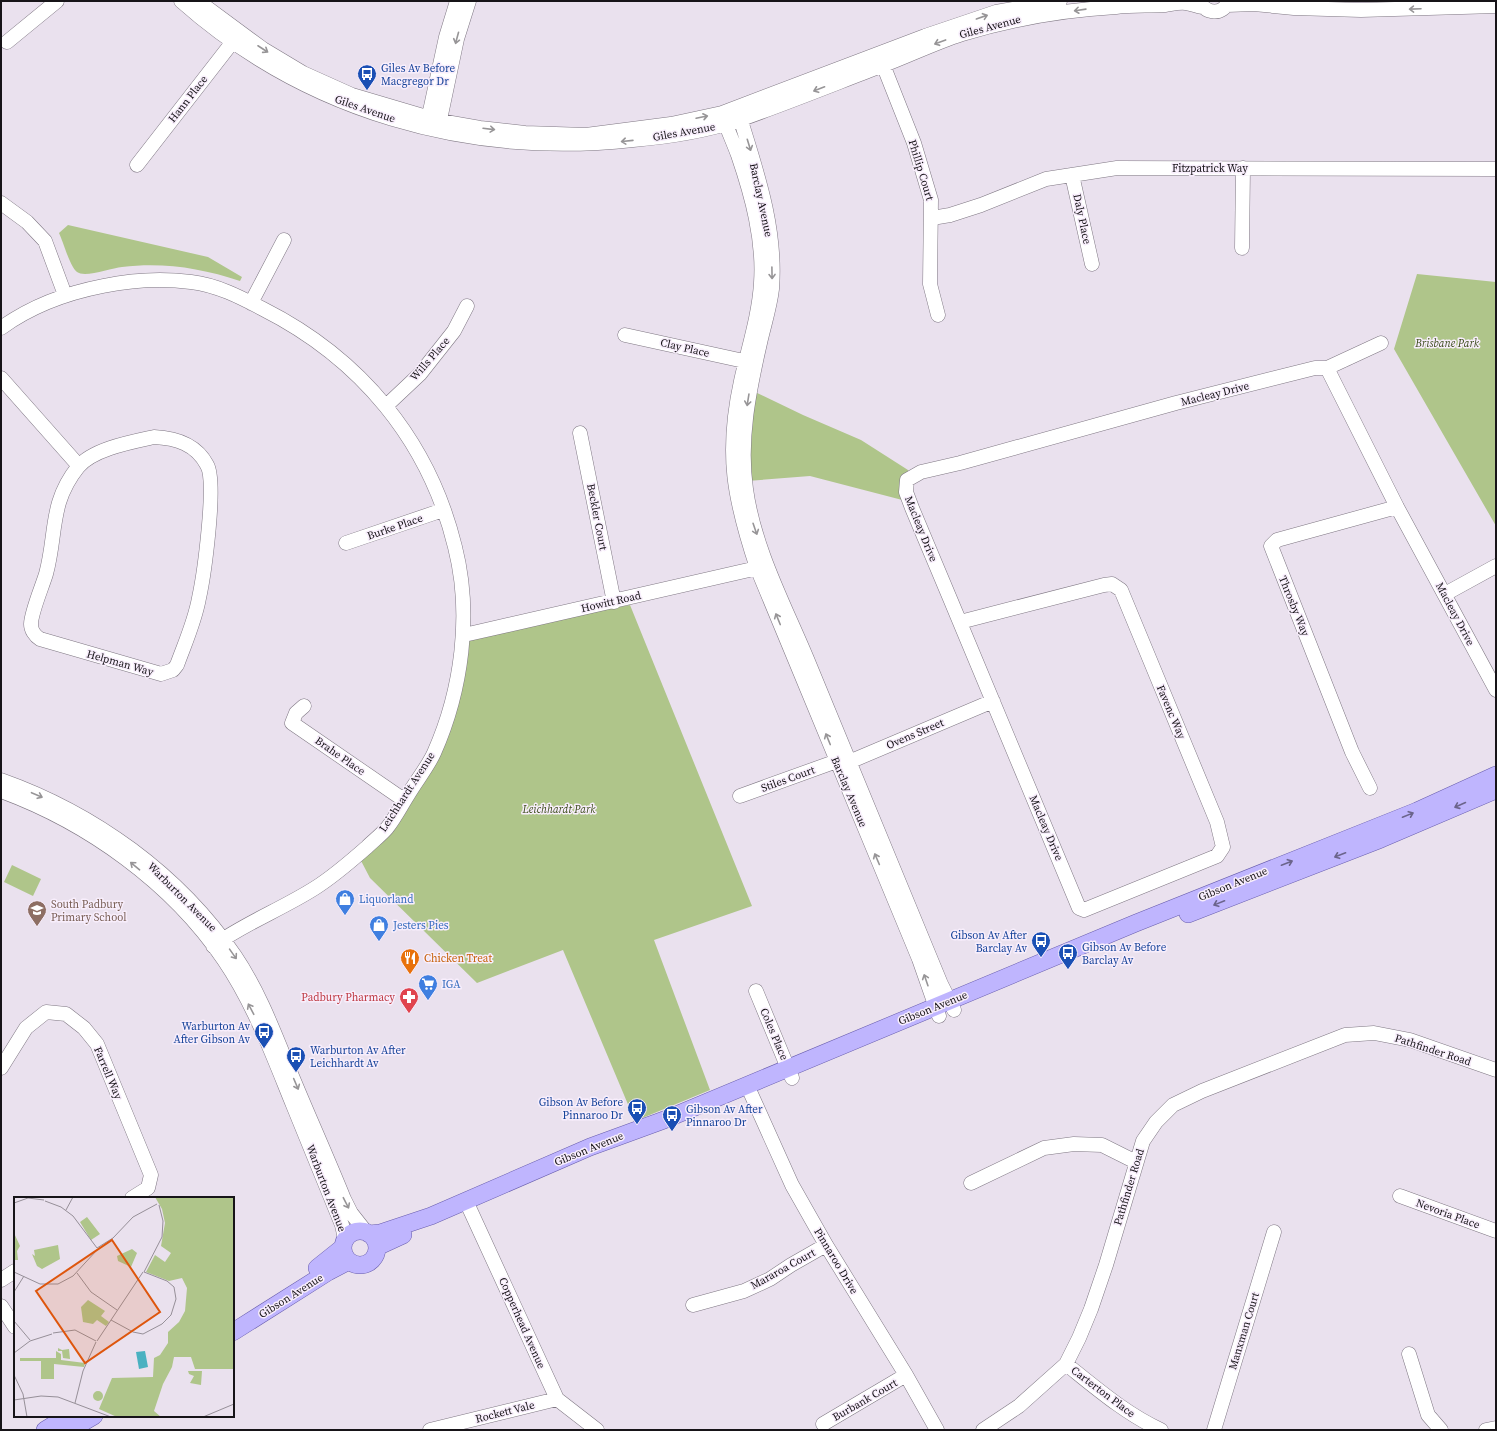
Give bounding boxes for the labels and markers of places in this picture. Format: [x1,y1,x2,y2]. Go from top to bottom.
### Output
place label: Giles Av Before Macgregor Dr [381,61,455,89]
bus stop icon: Giles Av Before Macgregor Dr [356,63,378,91]
shop icon: Liquorland [334,888,356,916]
place label: Liquorland [359,892,414,907]
place label: South Padbury Primary School [51,897,126,925]
school or university icon: South Padbury Primary School [26,899,48,927]
shop icon: Jesters Pies [368,914,390,942]
place label: Jesters Pies [392,918,449,933]
place label: Gibson Av After Barclay Av [950,928,1027,956]
bus stop icon: Gibson Av After Barclay Av [1030,930,1052,958]
place label: Gibson Av Before Barclay Av [1082,940,1167,968]
bus stop icon: Gibson Av Before Barclay Av [1057,942,1079,970]
restaurant icon: Chicken Treat [399,947,421,975]
place label: Chicken Treat [424,951,492,966]
supermarket icon: IGA [417,973,439,1001]
place label: IGA [442,977,461,992]
pharmacy icon: Padbury Pharmacy [398,986,420,1014]
place label: Padbury Pharmacy [301,990,395,1005]
place label: Warburton Av After Gibson Av [173,1019,250,1047]
bus stop icon: Warburton Av After Gibson Av [253,1021,275,1049]
place label: Warburton Av After Leichhardt Av [310,1043,406,1071]
bus stop icon: Warburton Av After Leichhardt Av [285,1045,307,1073]
place label: Gibson Av Before Pinnaroo Dr [539,1095,623,1123]
bus stop icon: Gibson Av Before Pinnaroo Dr [626,1097,648,1125]
place label: Gibson Av After Pinnaroo Dr [686,1102,763,1130]
bus stop icon: Gibson Av After Pinnaroo Dr [661,1104,683,1132]

